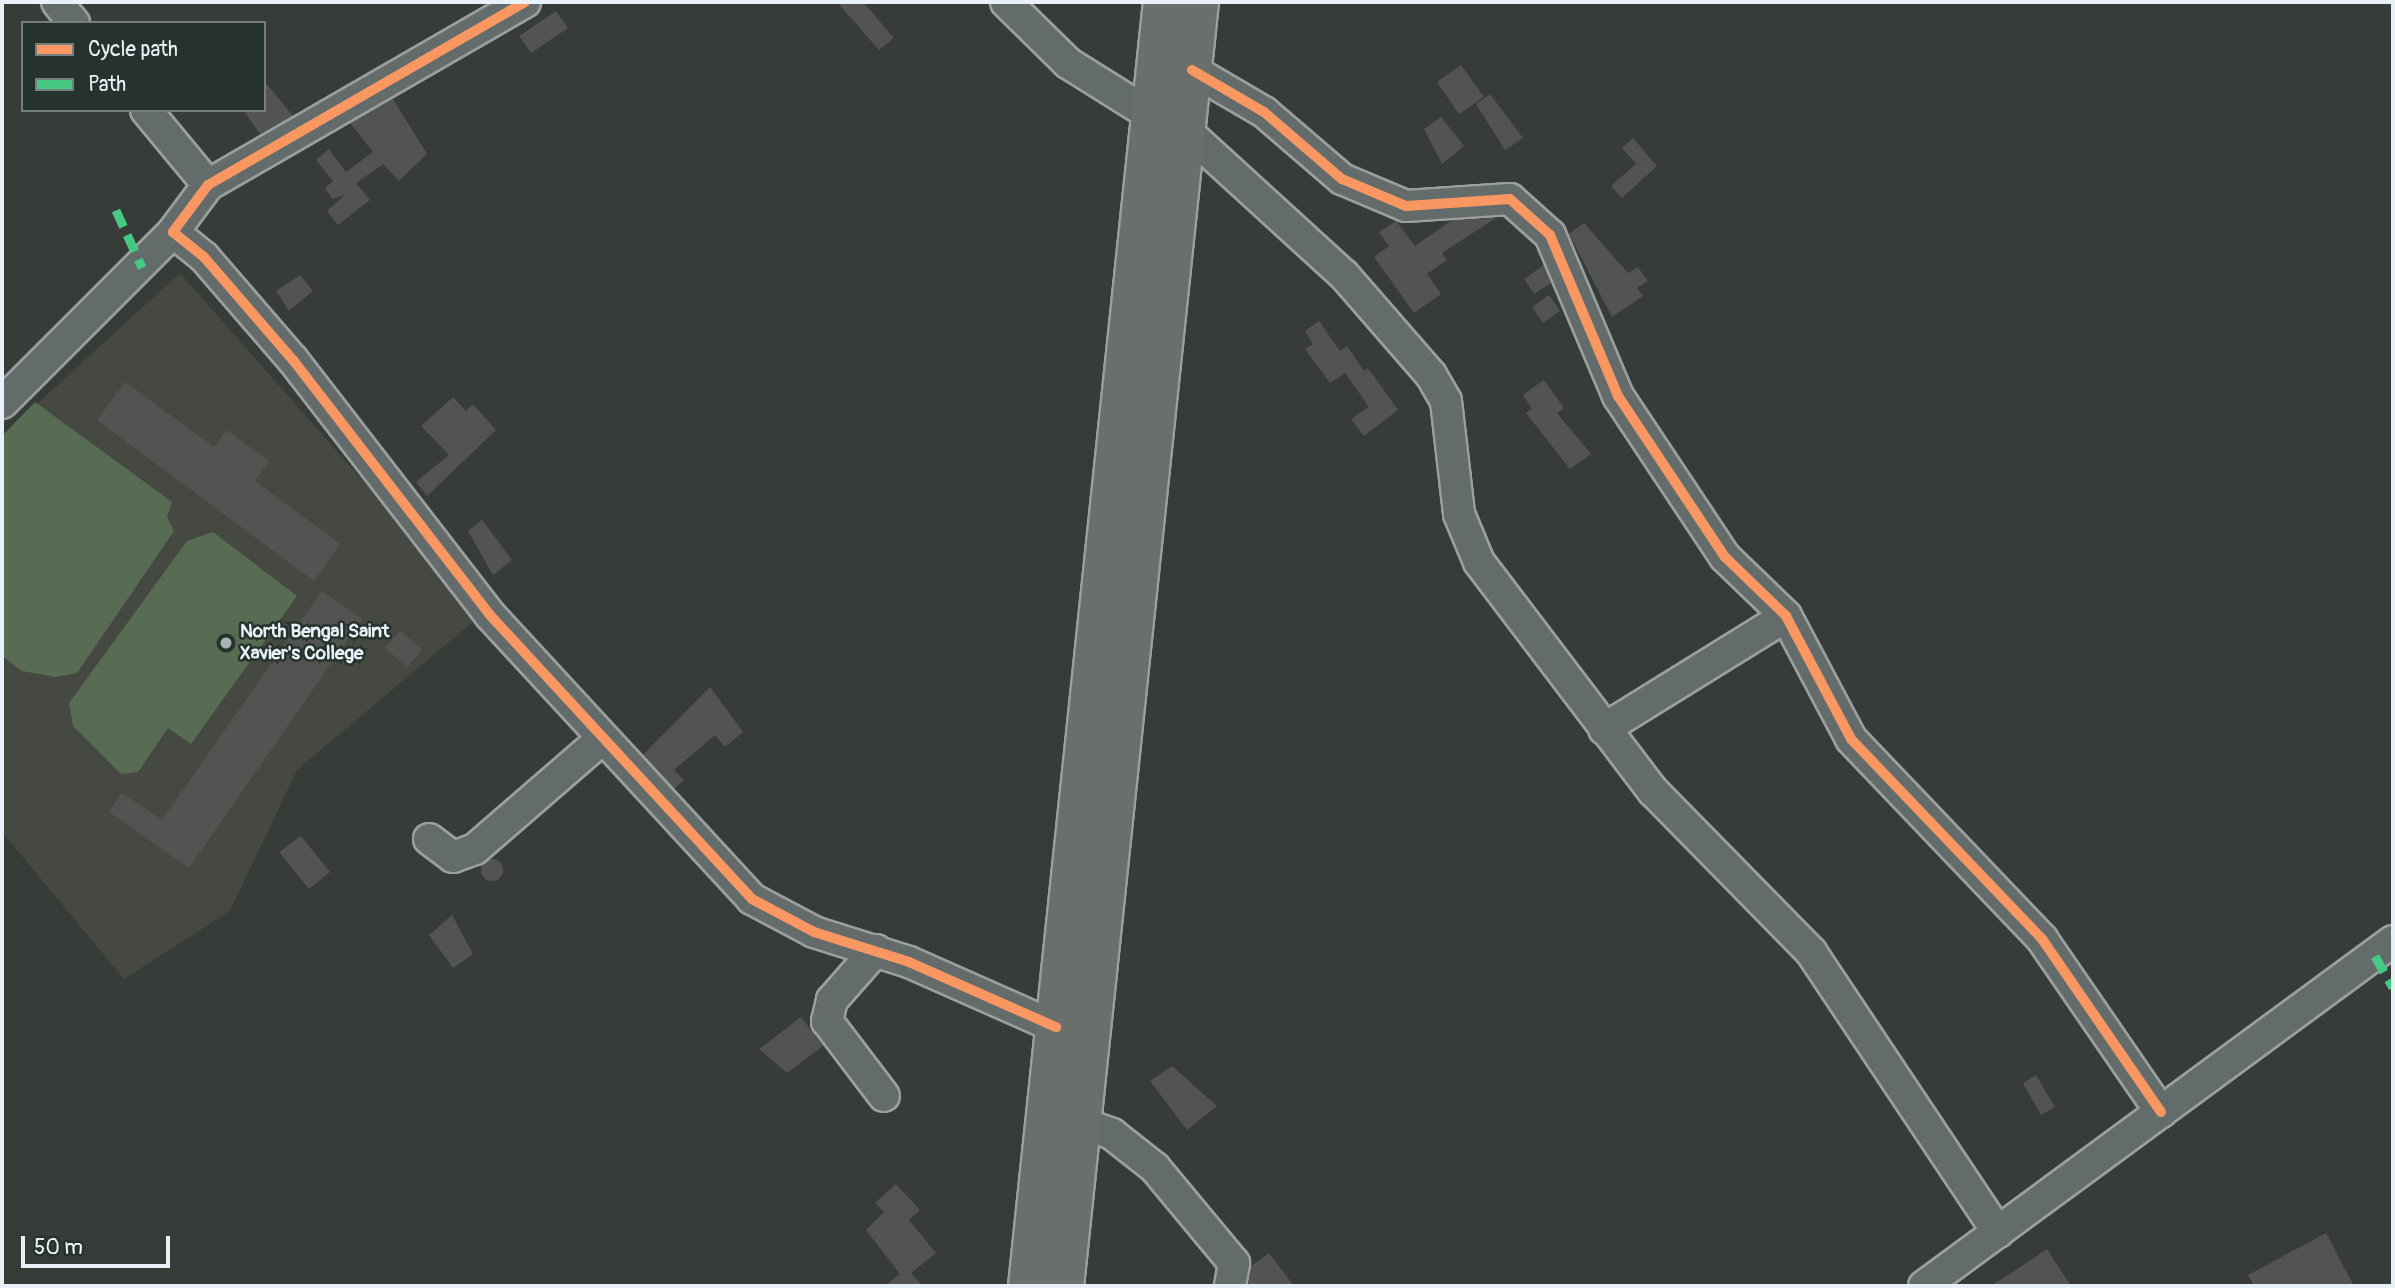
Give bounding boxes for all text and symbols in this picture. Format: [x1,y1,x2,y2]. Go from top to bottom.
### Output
legend [21,21,266,112]
text: Cycle path [88,36,178,63]
text: Path [88,71,126,98]
place label: North Bengal Saint Xavier's College [240,621,389,665]
marker: North Bengal Saint Xavier's College [218,635,234,651]
scale bar [24,1222,173,1266]
text: 50 m [34,1234,83,1261]

